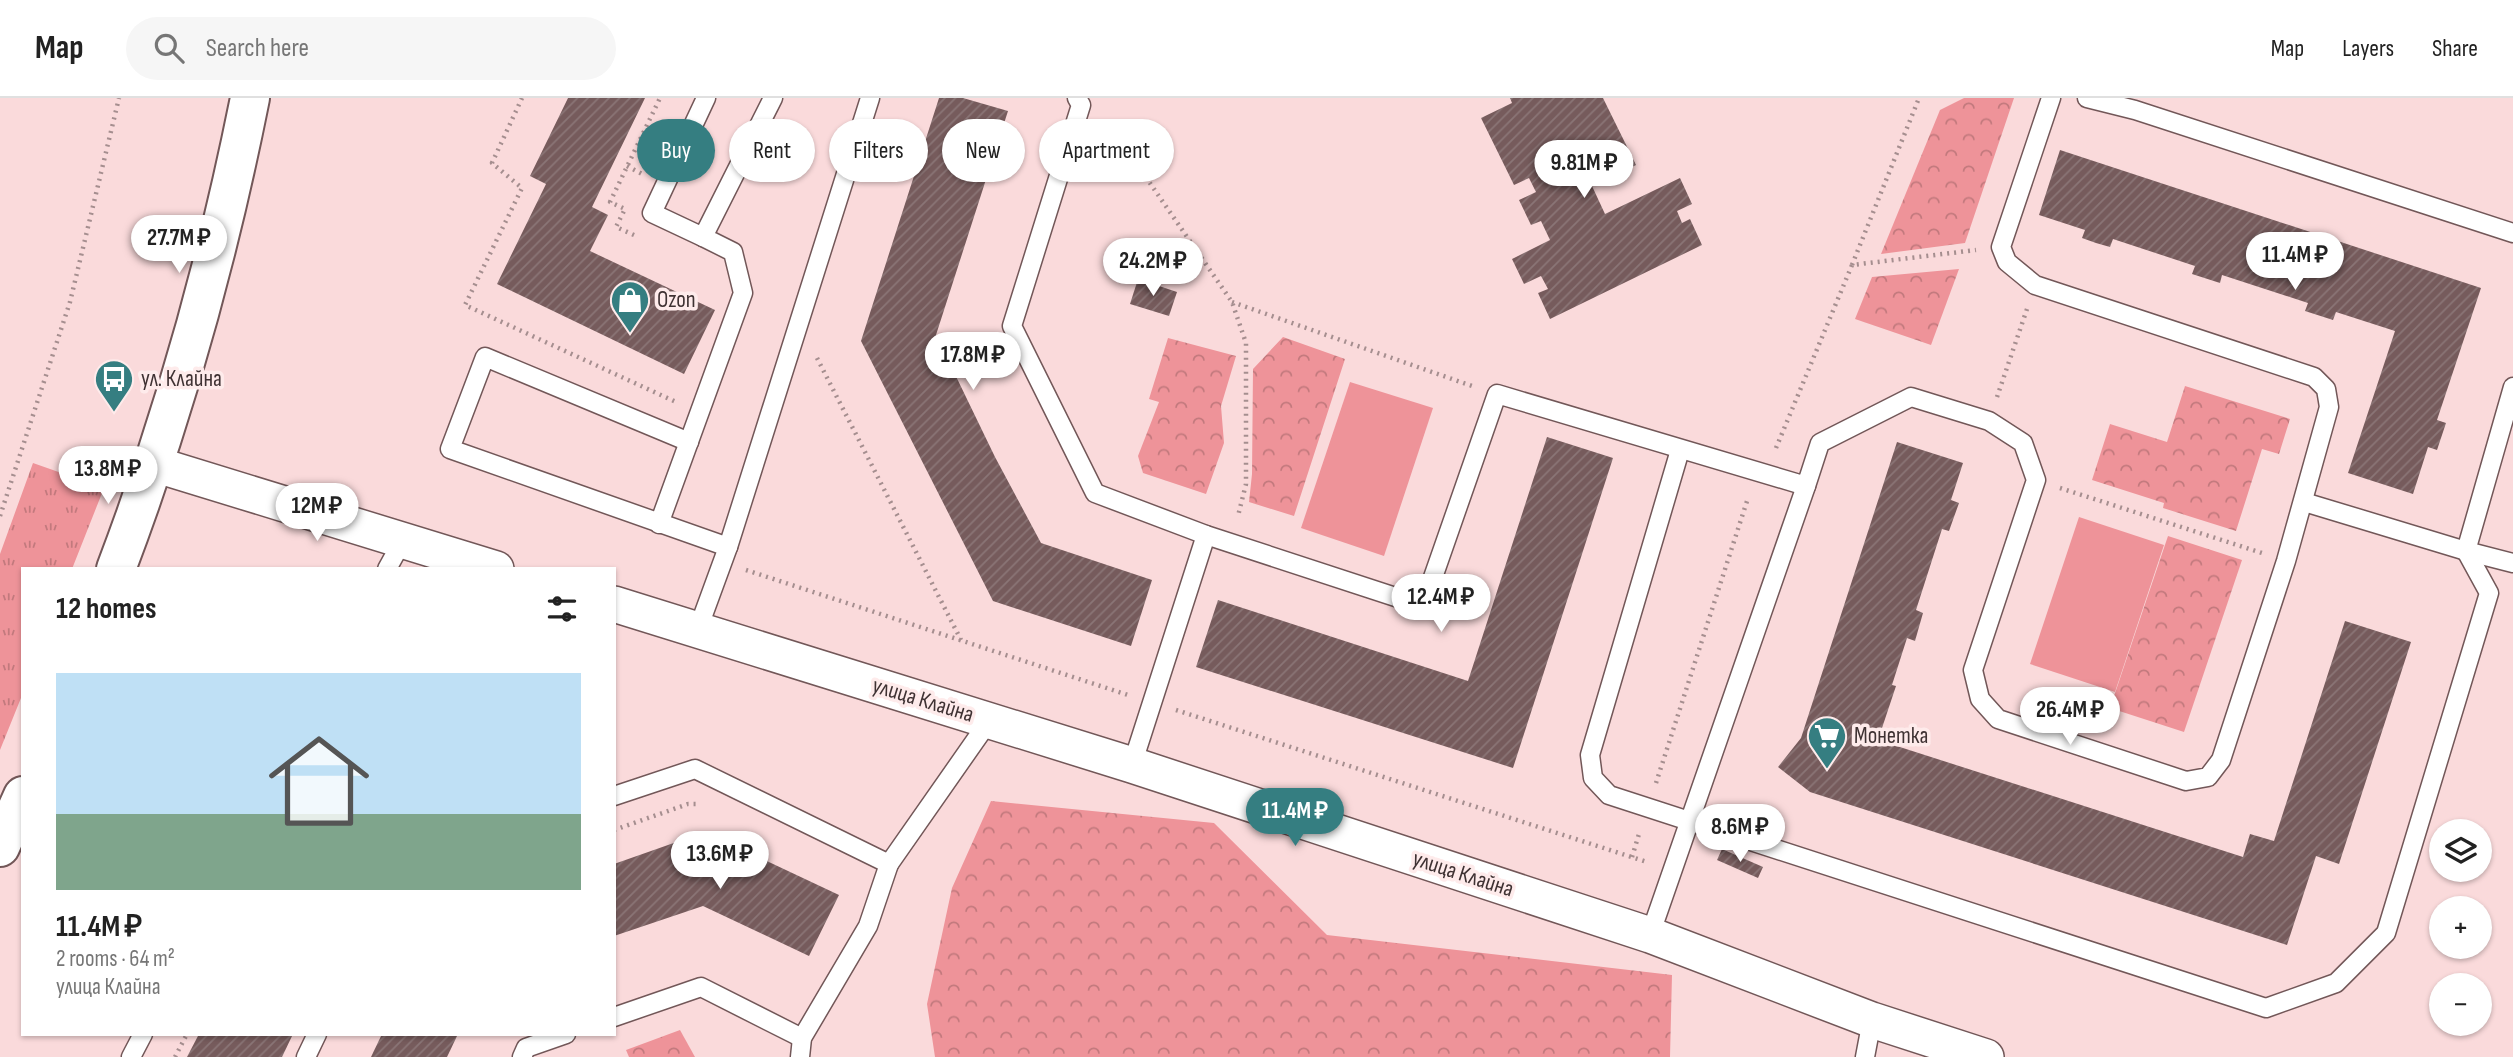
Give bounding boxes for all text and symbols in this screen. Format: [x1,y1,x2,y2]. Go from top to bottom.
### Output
search box [126,17,616,80]
text: Map [35,28,84,68]
icon: search [150,29,188,67]
text: Search here [206,33,309,64]
text: Map [2271,34,2304,63]
text: Layers [2342,34,2394,63]
text: Share [2432,34,2478,63]
chip: Buy [637,119,715,182]
chip: Rent [729,119,815,182]
chip: Filters [829,119,928,182]
chip: New [942,119,1025,182]
chip: Apartment [1039,119,1174,182]
pin: 9.81M ₽ [1519,140,1649,200]
text: 9.81M ₽ [1550,149,1618,177]
pin: 27.7M ₽ [114,216,244,275]
text: 27.7M ₽ [147,224,211,252]
pin: 11.4M ₽ [2230,232,2360,292]
pin: 24.2M ₽ [1088,238,1218,298]
text: 11.4M ₽ [2262,241,2328,269]
text: 24.2M ₽ [1119,247,1187,275]
shop icon: Ozon [609,279,651,334]
place label: Ozon [657,286,696,314]
pin: 17.8M ₽ [908,332,1038,392]
text: 17.8M ₽ [941,341,1005,369]
bus stop icon: ул. Клайна [93,358,135,413]
place label: ул. Клайна [141,365,222,393]
pin: 13.8M ₽ [43,446,173,506]
text: 13.8M ₽ [75,455,141,483]
pin: 12M ₽ [268,484,366,543]
text: 12M ₽ [292,492,342,520]
pin: 12.4M ₽ [1376,574,1506,634]
text: 12.4M ₽ [1408,583,1474,611]
icon: filters [543,590,581,628]
text: 12 homes [56,591,157,627]
street label: улица Клайна [869,671,977,729]
pin: 26.4M ₽ [2005,688,2135,747]
text: 26.4M ₽ [2036,696,2104,724]
supermarket icon: Монетка [1806,715,1848,770]
icon: home [256,718,382,844]
place label: Монетка [1854,722,1928,750]
pin: 11.4M ₽ [1230,788,1360,848]
text: 11.4M ₽ [1262,797,1328,825]
pin: 8.6M ₽ [1683,804,1797,864]
text: 8.6M ₽ [1711,813,1769,841]
map controls [2429,819,2492,1036]
button: layers [2429,819,2492,882]
pin: 13.6M ₽ [655,832,785,891]
text: 13.6M ₽ [687,840,753,868]
street label: улица Клайна [1409,845,1517,903]
button: + [2429,896,2492,959]
text: 11.4M ₽ [56,909,142,945]
text: 2 rooms · 64 m² [56,945,175,973]
text: улица Клайна [56,973,161,1001]
button: − [2429,973,2492,1036]

